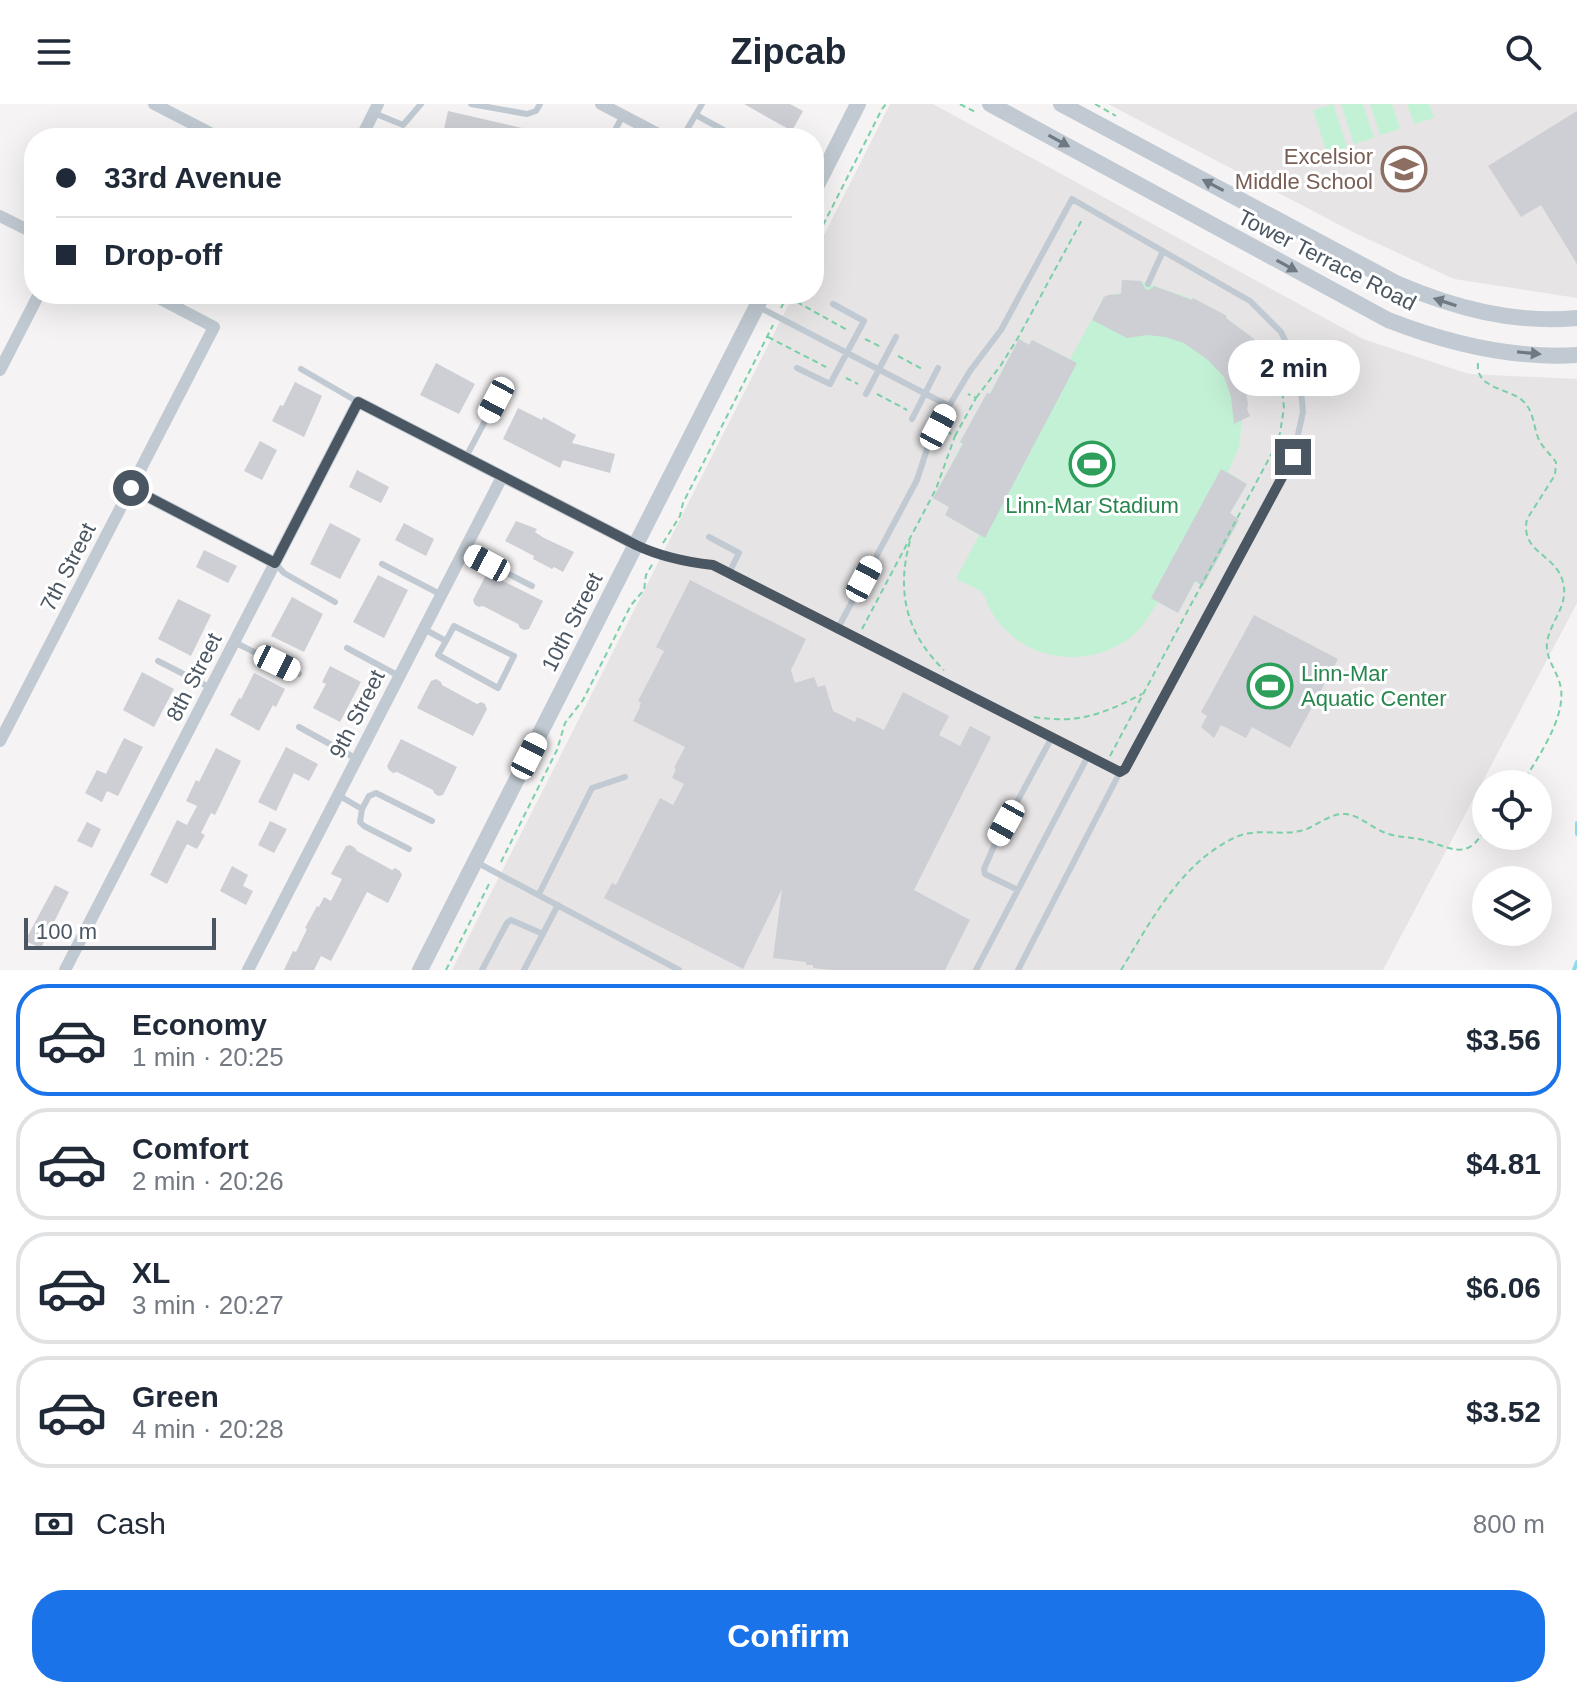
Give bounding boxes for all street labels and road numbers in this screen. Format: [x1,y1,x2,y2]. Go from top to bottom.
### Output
street label: Tower Terrace Road [1234,204,1420,316]
street label: 7th Street [35,519,101,615]
street label: 10th Street [536,568,608,676]
street label: 8th Street [161,629,227,725]
street label: 9th Street [324,666,390,762]

